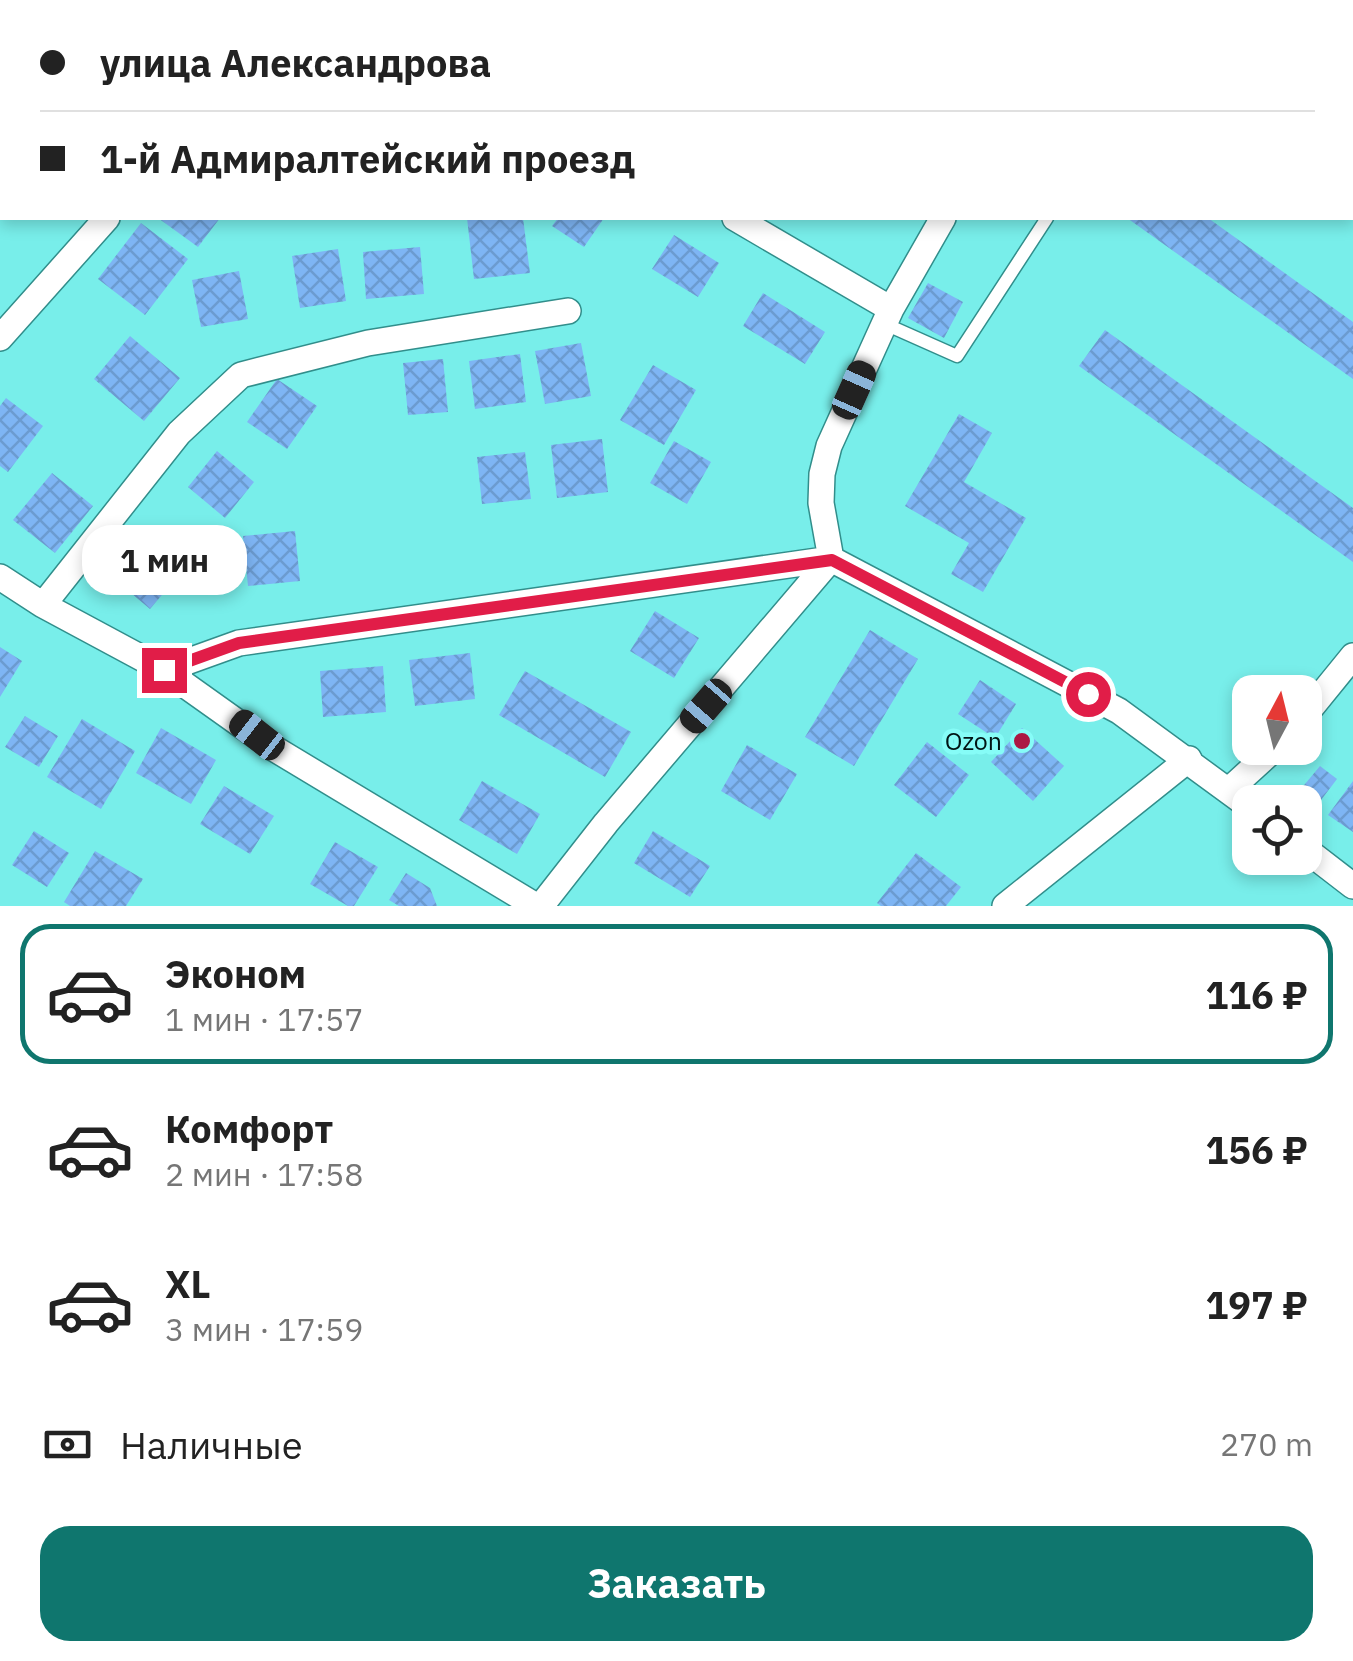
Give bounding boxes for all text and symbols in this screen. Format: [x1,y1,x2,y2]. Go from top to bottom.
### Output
text: улица Александрова [100,38,491,87]
text: 1-й Адмиралтейский проезд [100,134,635,183]
car [828,356,880,424]
callout: 1 мин [81,525,246,595]
text: 1 мин [120,539,209,581]
route end [142,648,187,693]
route start [1066,672,1111,717]
car [675,674,737,738]
north arrow [1232,675,1322,765]
map controls [1232,675,1322,875]
car [224,705,290,765]
place label: Ozon [945,724,1002,757]
marker: Ozon [1011,730,1033,752]
button: locate [1232,785,1322,875]
icon: car [45,949,135,1039]
text: Эконом [165,949,306,998]
text: 116 ₽ [1206,970,1308,1019]
text: 1 мин · 17:57 [165,998,363,1040]
icon: car [45,1104,135,1194]
text: Комфорт [165,1104,333,1153]
text: 156 ₽ [1206,1125,1308,1174]
text: 2 мин · 17:58 [165,1153,363,1195]
icon: car [45,1259,135,1349]
text: XL [165,1259,211,1308]
text: 197 ₽ [1206,1280,1308,1329]
text: 3 мин · 17:59 [165,1308,363,1350]
icon: cash [40,1417,95,1472]
text: Наличные [120,1420,303,1469]
text: 270 m [1220,1423,1313,1465]
button: Заказать [40,1526,1313,1641]

